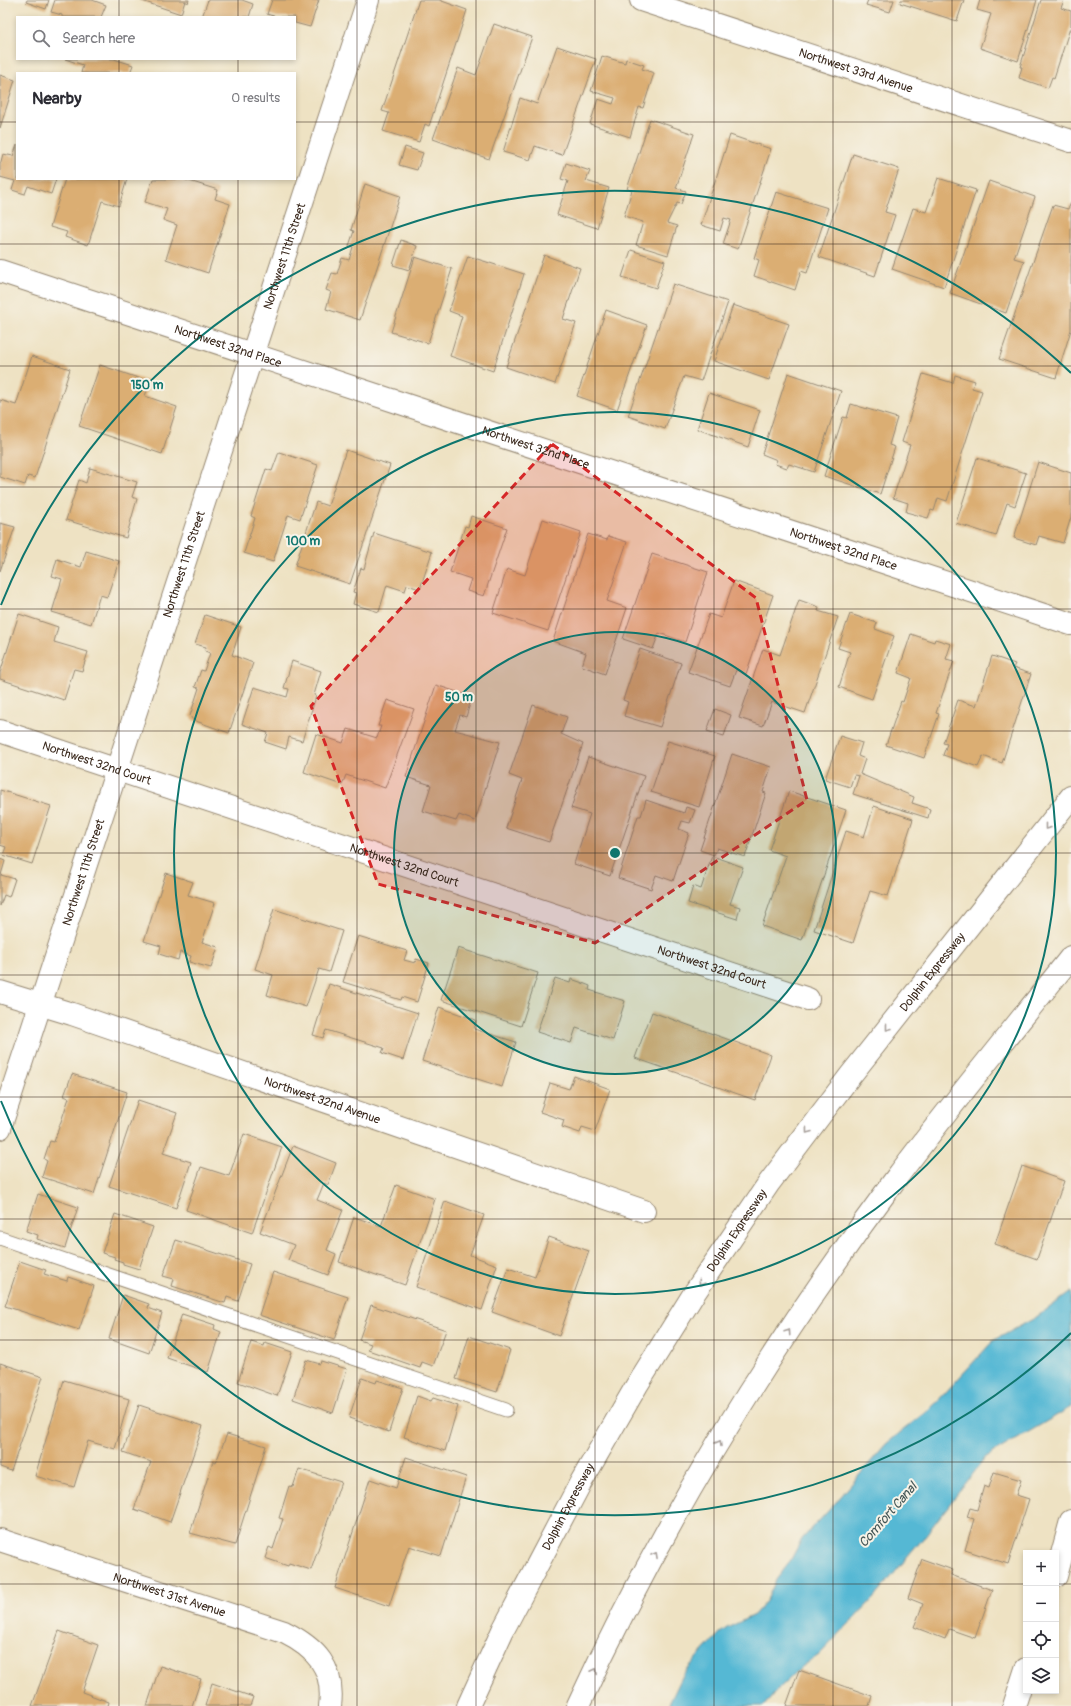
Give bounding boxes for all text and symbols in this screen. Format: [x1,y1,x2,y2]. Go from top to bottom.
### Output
search box [16,16,296,60]
icon: search [30,27,52,49]
text: Search here [62,29,135,48]
street label: Northwest 33rd Avenue [797,45,915,96]
text: Nearby [32,88,81,109]
text: 0 results [231,90,280,106]
street label: Northwest 11th Street [260,201,309,311]
street label: Northwest 32nd Place [172,321,284,371]
text: 150 m [131,378,164,393]
street label: Northwest 32nd Place [480,423,591,472]
street label: Northwest 11th Street [160,509,208,619]
street label: Northwest 32nd Place [788,524,899,574]
text: 100 m [286,534,321,549]
text: 50 m [445,690,473,705]
street label: Northwest 32nd Court [40,738,153,788]
street label: Northwest 11th Street [59,817,108,927]
one-way arrow [1044,823,1051,830]
street label: Northwest 32nd Court [348,840,461,890]
centre of rings [608,846,622,860]
street label: Dolphin Expressway [896,930,968,1015]
street label: Northwest 32nd Court [655,942,768,992]
one-way arrow [886,1024,893,1031]
street label: Northwest 32nd Avenue [262,1073,382,1127]
one-way arrow [806,1126,813,1133]
street label: Dolphin Expressway [703,1186,770,1275]
one-way arrow [698,1279,706,1286]
one-way arrow [783,1330,790,1337]
one-way arrow [715,1440,722,1447]
street label: Dolphin Expressway [539,1461,598,1553]
water label: Comfort Canal [856,1478,922,1551]
map controls [1023,1550,1059,1694]
button: + [1023,1550,1059,1586]
one-way arrow [650,1552,657,1559]
street label: Northwest 31st Avenue [111,1570,228,1620]
button: − [1023,1586,1059,1622]
button: locate [1023,1622,1059,1658]
button: layers [1023,1658,1059,1694]
one-way arrow [590,1667,598,1675]

